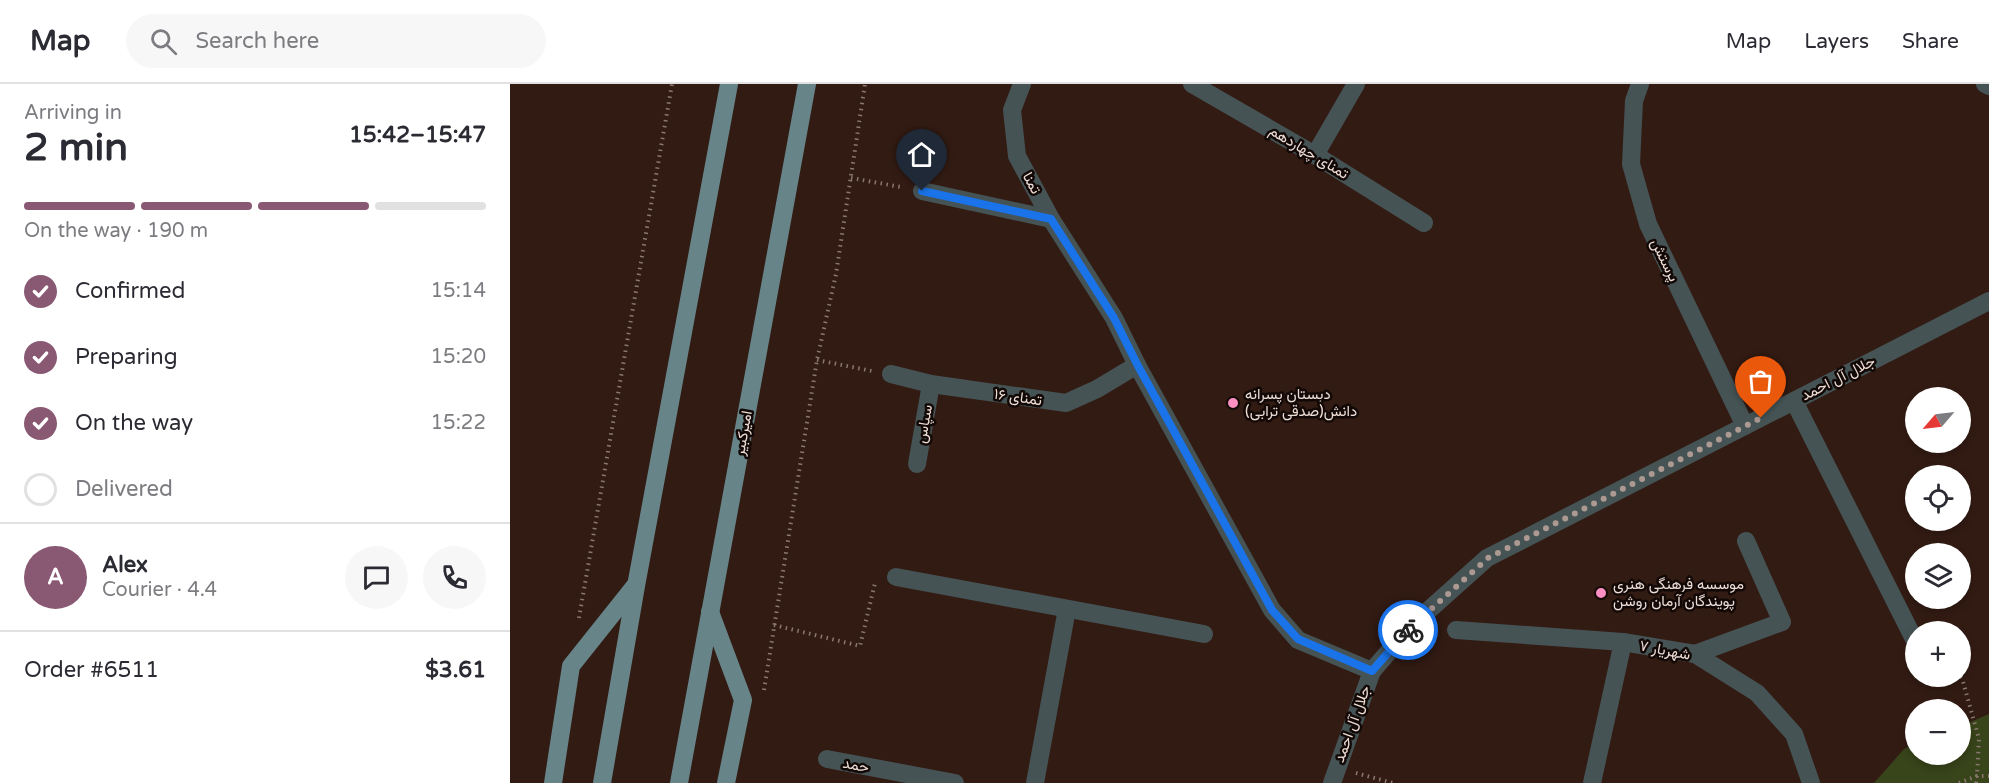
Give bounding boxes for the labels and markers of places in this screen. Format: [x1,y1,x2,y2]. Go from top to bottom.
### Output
pin [896,129,947,191]
pin [1735,356,1786,418]
place label: دبستان پسرانه دانش(صدقی ترابی) [1245,385,1357,421]
marker: دبستان پسرانه دانش(صدقی ترابی) [1226,396,1240,410]
place label: موسسه فرهنگی هنری پویندگان آرمان روشن [1613,575,1744,611]
marker: موسسه فرهنگی هنری پویندگان آرمان روشن [1594,586,1608,600]

